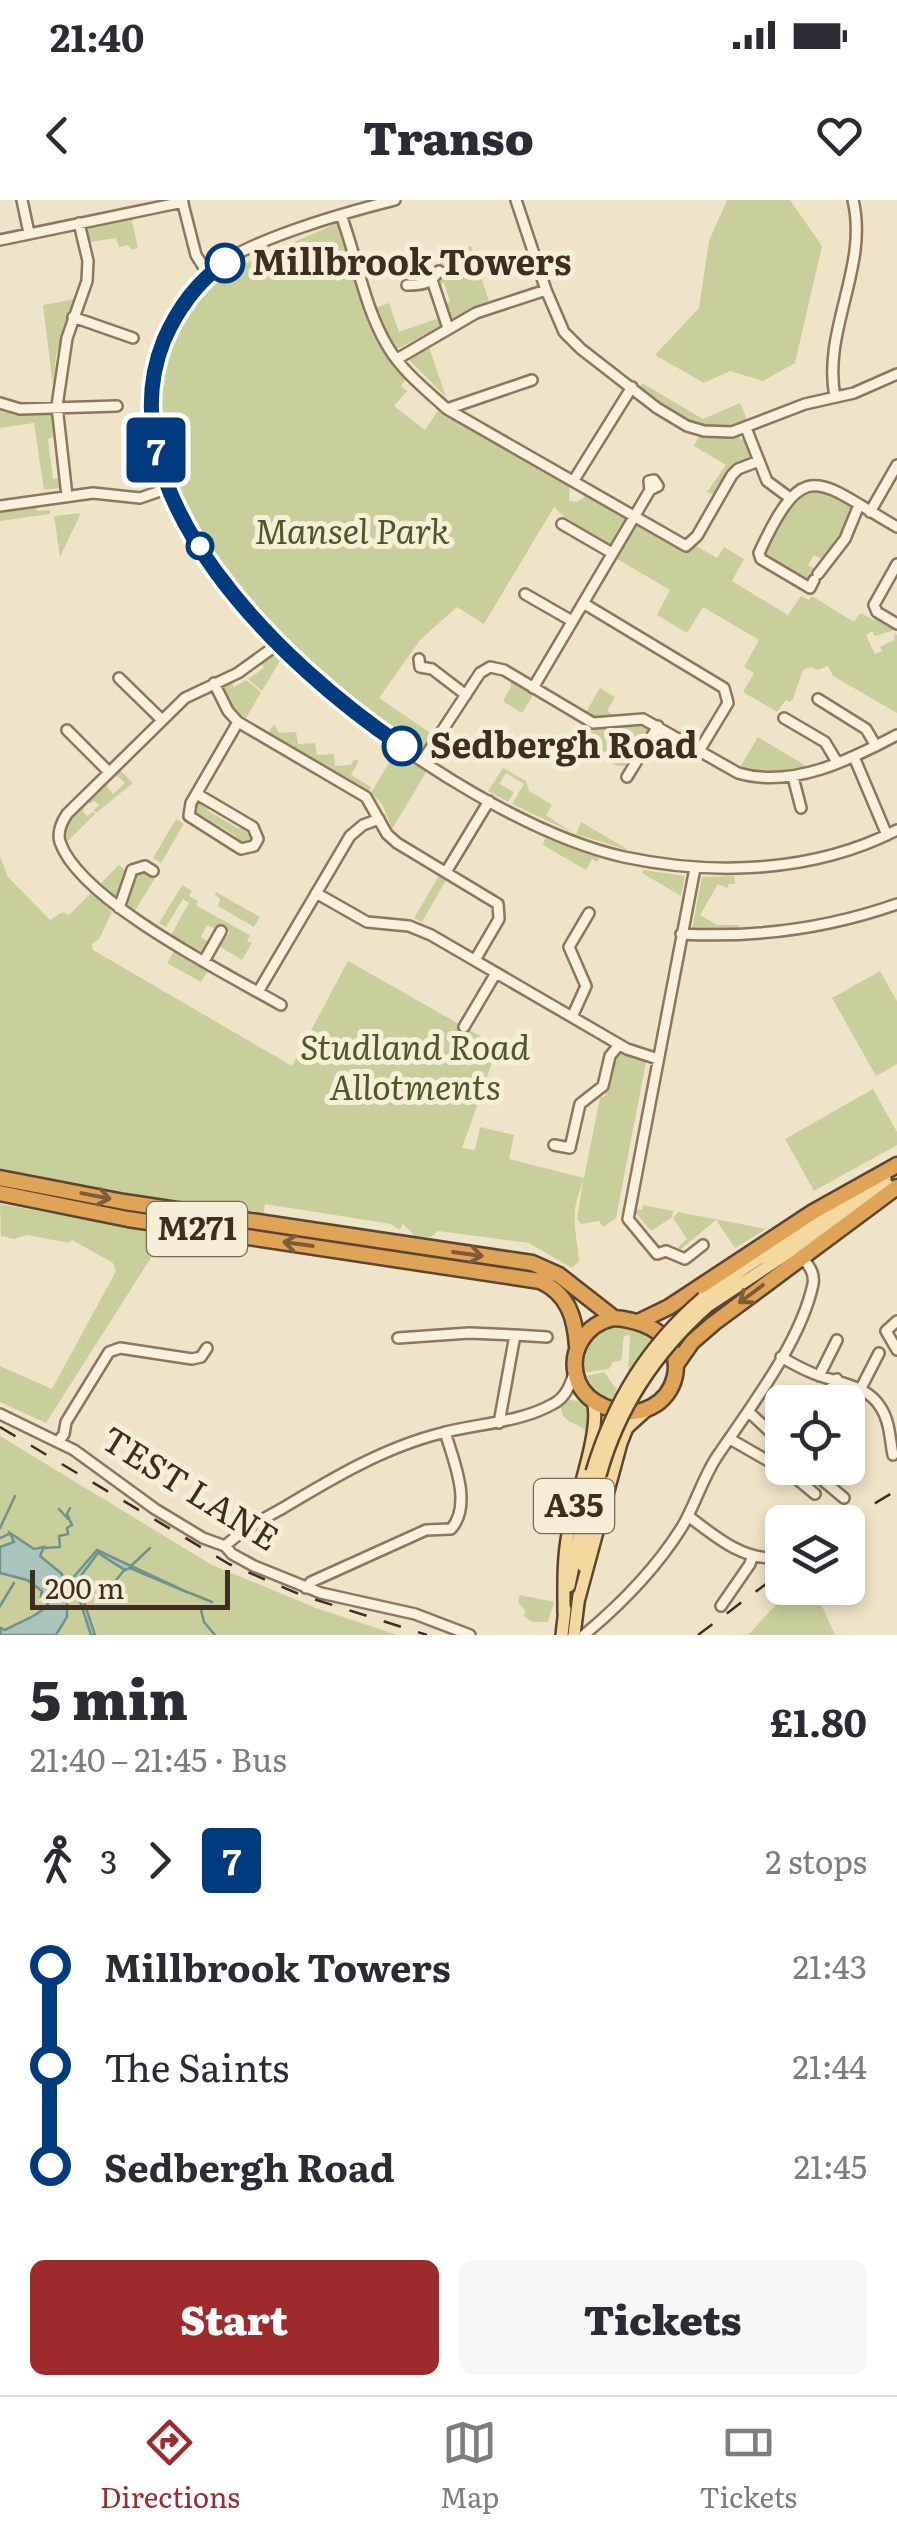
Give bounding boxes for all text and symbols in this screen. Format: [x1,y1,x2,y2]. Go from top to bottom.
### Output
text: 21:40 [50,7,144,64]
text: Transo [363,102,534,169]
icon: back [30,108,85,163]
icon: heart [812,108,867,163]
place label: Millbrook Towers [252,234,571,286]
marker: Millbrook Towers [206,244,244,282]
line badge: 7 [124,418,188,482]
text: 7 [146,424,166,476]
park label: Mansel Park [254,503,450,555]
unlabelled marker [187,533,213,559]
place label: Sedbergh Road [430,717,698,769]
marker: Sedbergh Road [383,727,421,765]
park label: Studland Road Allotments [300,1019,530,1111]
one-way arrow [79,1188,111,1207]
road number: M271 [147,1202,247,1256]
one-way arrow [283,1234,315,1252]
one-way arrow [452,1245,484,1263]
one-way arrow [738,1284,765,1305]
map controls [765,1385,865,1605]
button: locate [765,1385,865,1485]
street label: TEST LANE [93,1411,290,1562]
road number: A35 [534,1479,614,1533]
button: layers [765,1505,865,1605]
scale bar [30,1565,230,1610]
text: 200 m [45,1566,124,1608]
text: 5 min [30,1655,188,1737]
text: £1.80 [770,1692,867,1749]
text: 21:40 – 21:45 · Bus [30,1734,287,1782]
icon: walk [30,1833,85,1888]
icon: forward [132,1833,187,1888]
text: 7 [222,1834,241,1886]
text: 3 [100,1836,117,1884]
text: 2 stops [765,1836,867,1884]
text: Millbrook Towers [104,1937,451,1994]
text: 21:43 [793,1941,867,1989]
text: The Saints [104,2037,289,2094]
text: 21:44 [792,2041,867,2089]
text: Sedbergh Road [104,2137,395,2194]
text: 21:45 [794,2141,867,2189]
button: Start [30,2260,439,2375]
button: Tickets [459,2260,867,2375]
tab: Directions [100,2415,240,2517]
tab: Map [440,2415,499,2517]
tab: Tickets [699,2415,797,2517]

